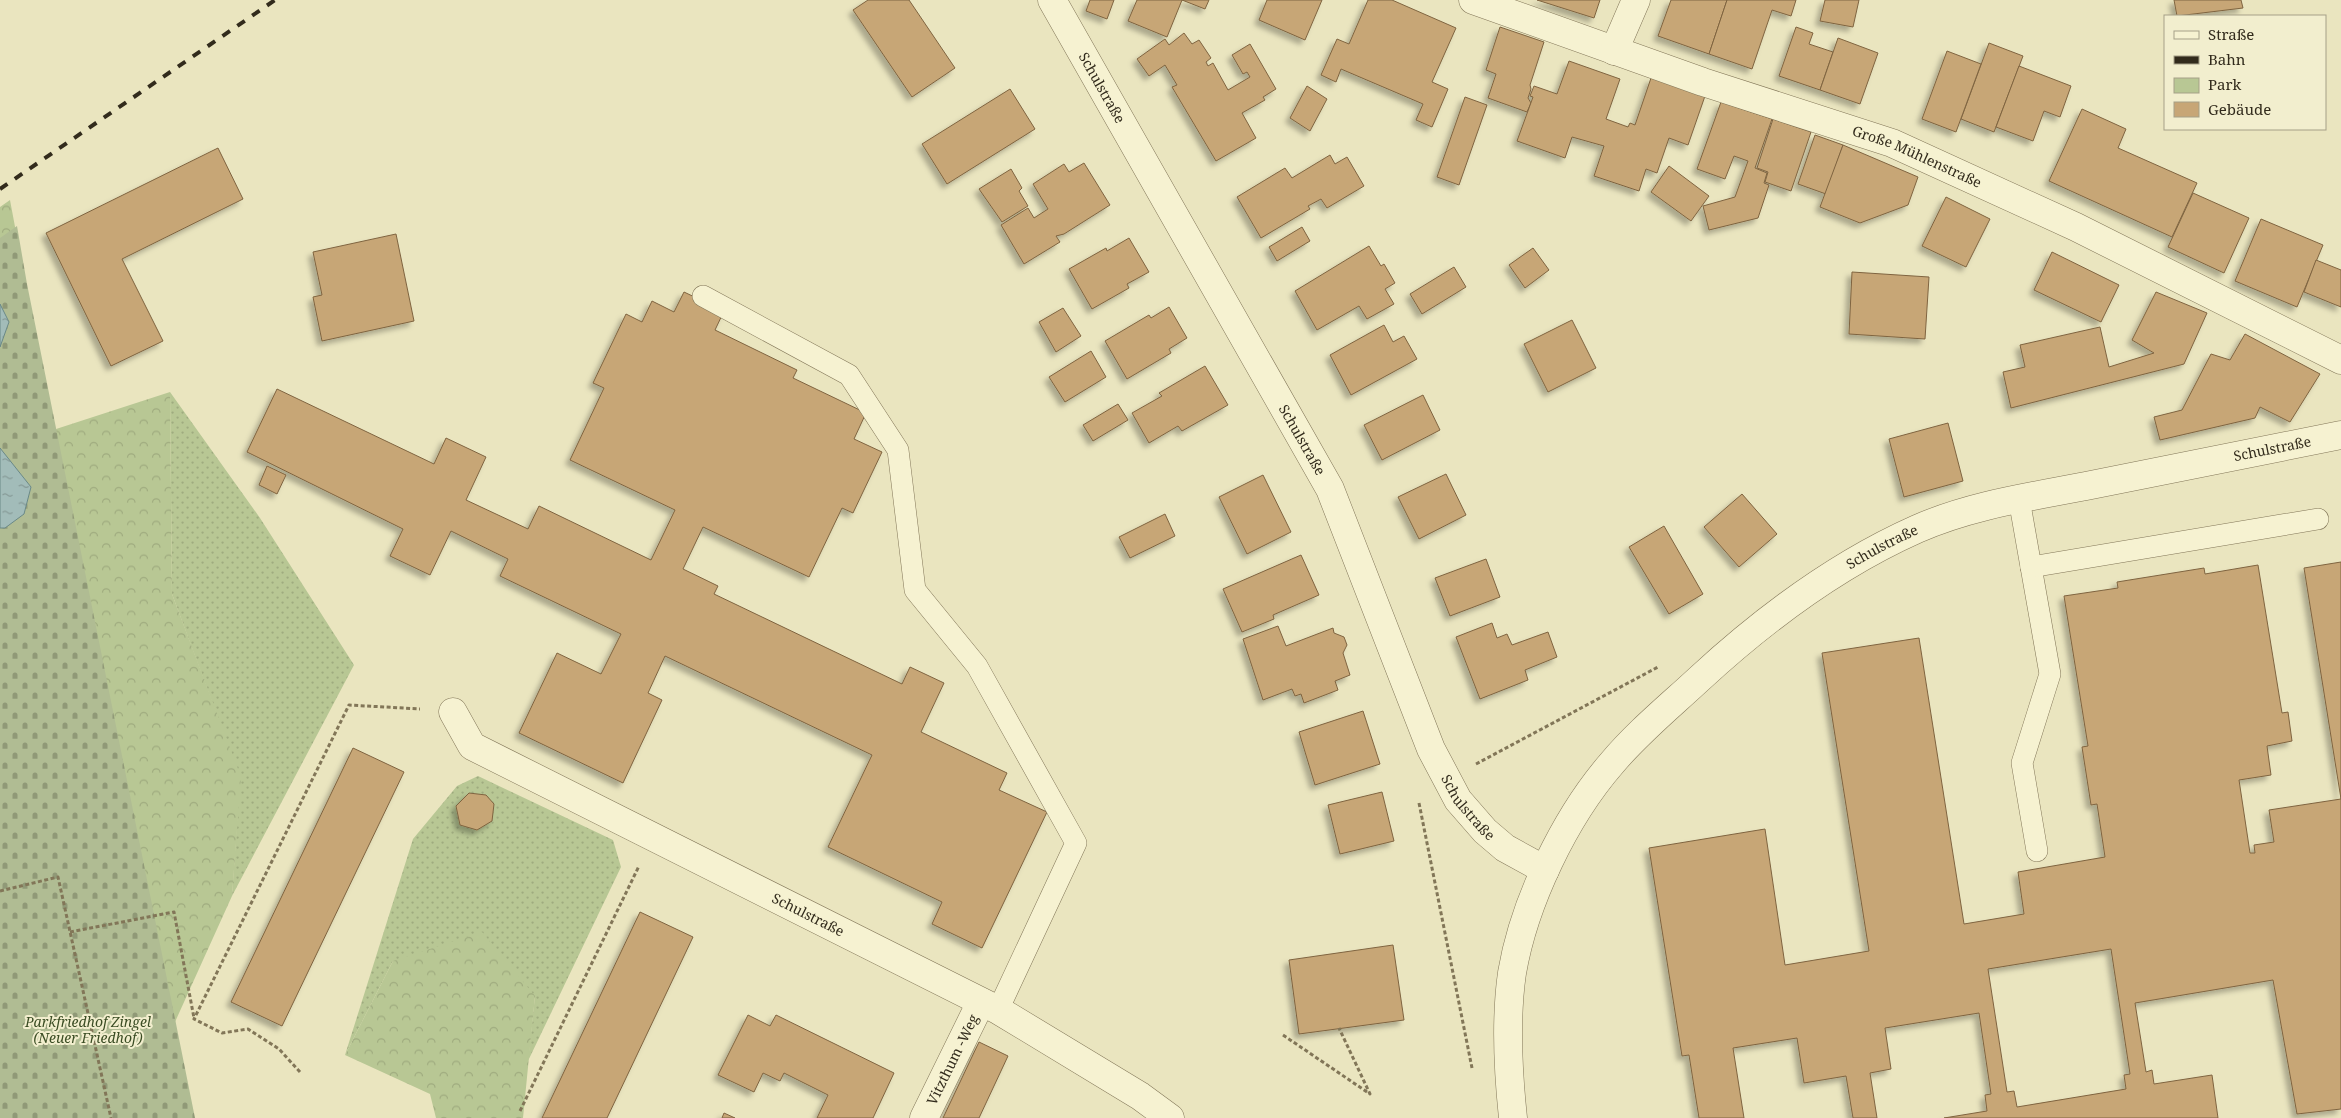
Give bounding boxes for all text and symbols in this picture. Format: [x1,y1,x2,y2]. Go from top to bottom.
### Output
legend [2164,15,2326,130]
text: Straße [2208,24,2254,44]
street label: Schulstraße [1075,49,1130,126]
text: Bahn [2208,49,2246,69]
text: Park [2208,74,2242,94]
text: Gebäude [2208,99,2271,119]
street label: Große Mühlenstraße [1850,121,1985,192]
street label: Schulstraße [1275,401,1330,479]
street label: Schulstraße [2232,431,2313,465]
street label: Schulstraße [1842,520,1921,573]
street label: Schulstraße [1437,771,1499,844]
street label: Schulstraße [769,888,848,940]
street label: Vitzthum -Weg [922,1010,983,1108]
park label: Parkfriedhof Zingel (Neuer Friedhof) [24,1012,152,1047]

